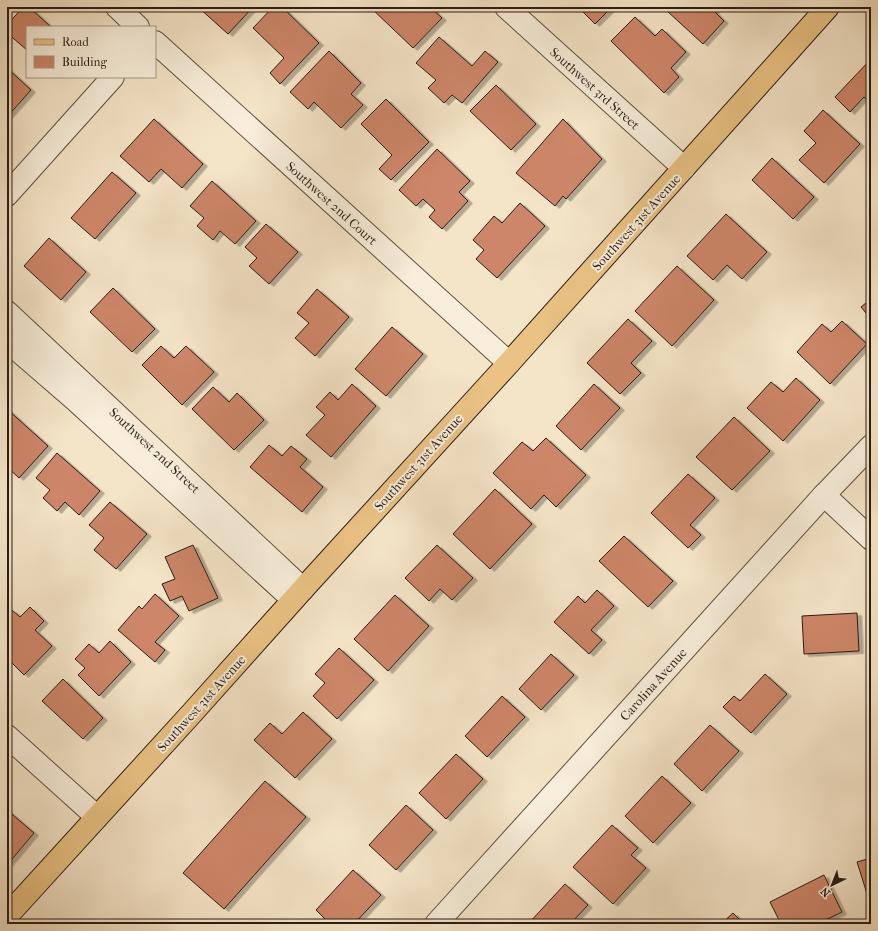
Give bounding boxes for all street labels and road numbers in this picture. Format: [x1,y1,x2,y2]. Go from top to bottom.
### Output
street label: Southwest 3rd Street [547,44,643,133]
street label: Southwest 2nd Court [283,159,380,248]
street label: Southwest 31st Avenue [589,171,684,274]
street label: Southwest 2nd Street [106,404,203,497]
street label: Southwest 31st Avenue [371,411,466,514]
street label: Carolina Avenue [617,645,690,724]
street label: Southwest 31st Avenue [154,652,249,755]

